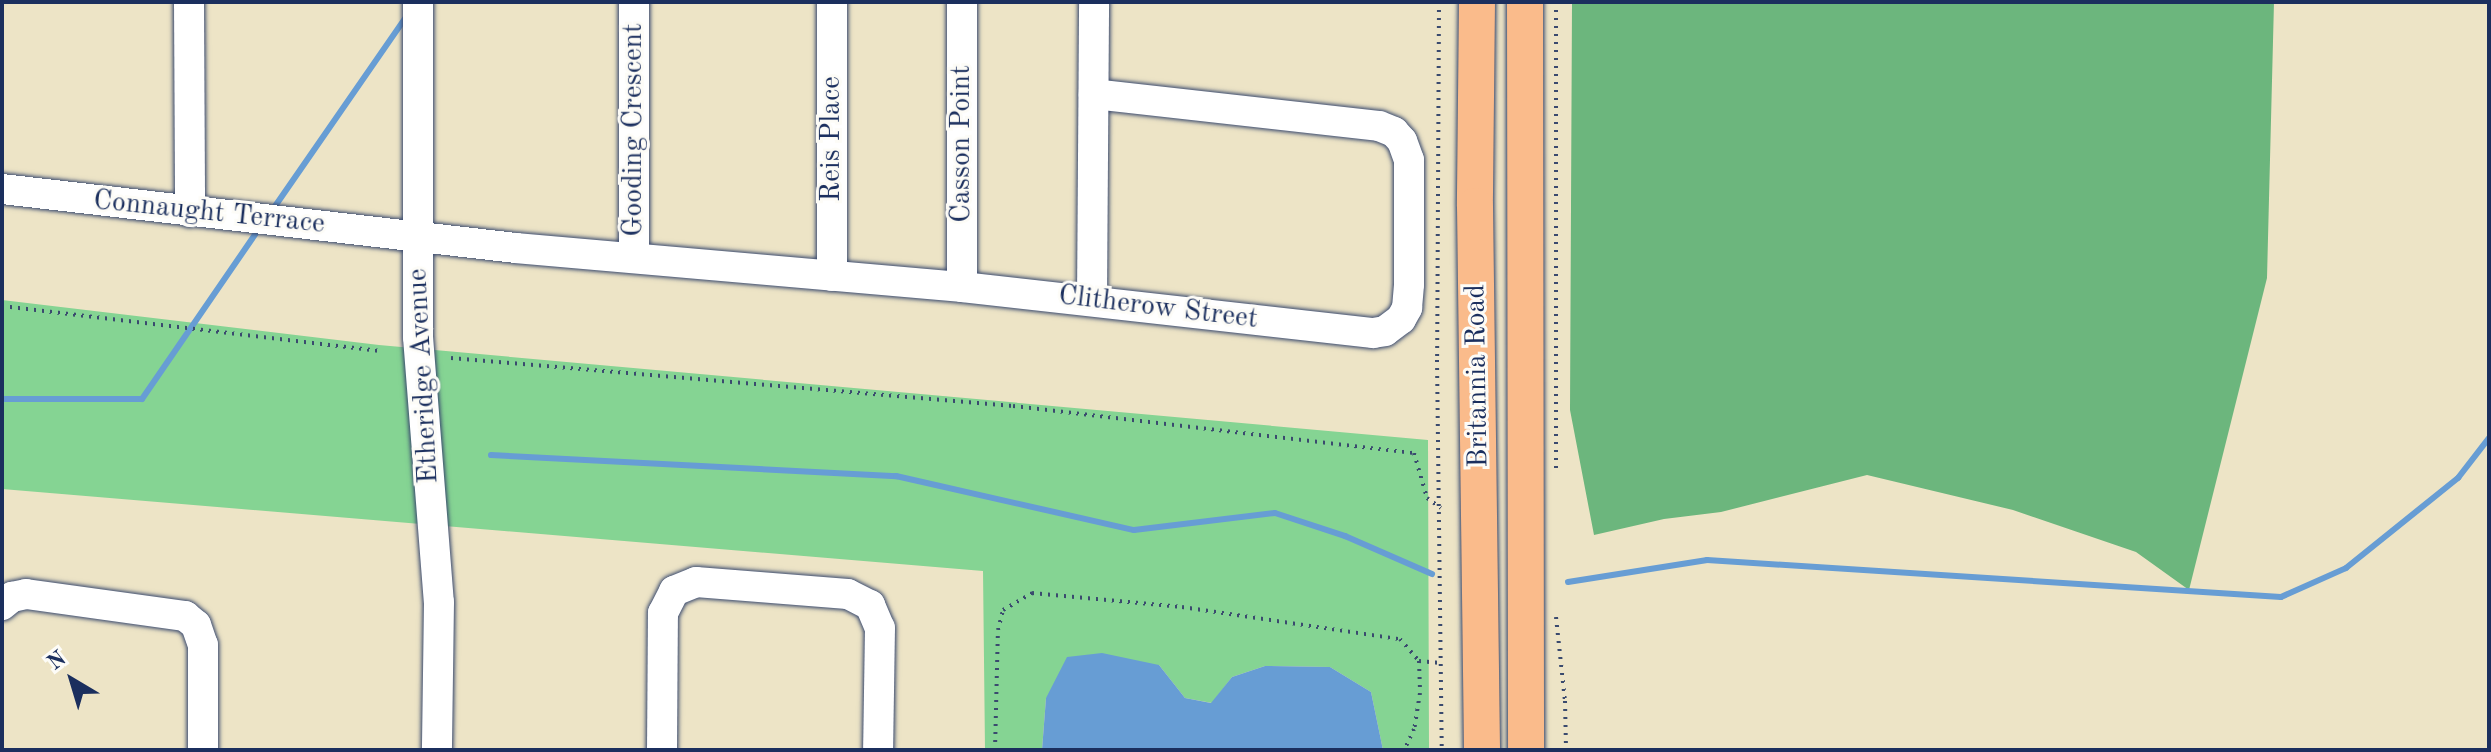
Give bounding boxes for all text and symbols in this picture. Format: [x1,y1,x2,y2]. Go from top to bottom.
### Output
street label: Gooding Crescent [617,23,651,237]
street label: Casson Point [945,65,979,223]
street label: Reis Place [815,76,849,202]
street label: Connaught Terrace [92,184,326,242]
street label: Etheridge Avenue [402,267,446,485]
street label: Clitherow Street [1056,279,1260,337]
street label: Britannia Road [1460,284,1496,468]
north arrow [32,640,112,720]
text: N [44,647,71,675]

